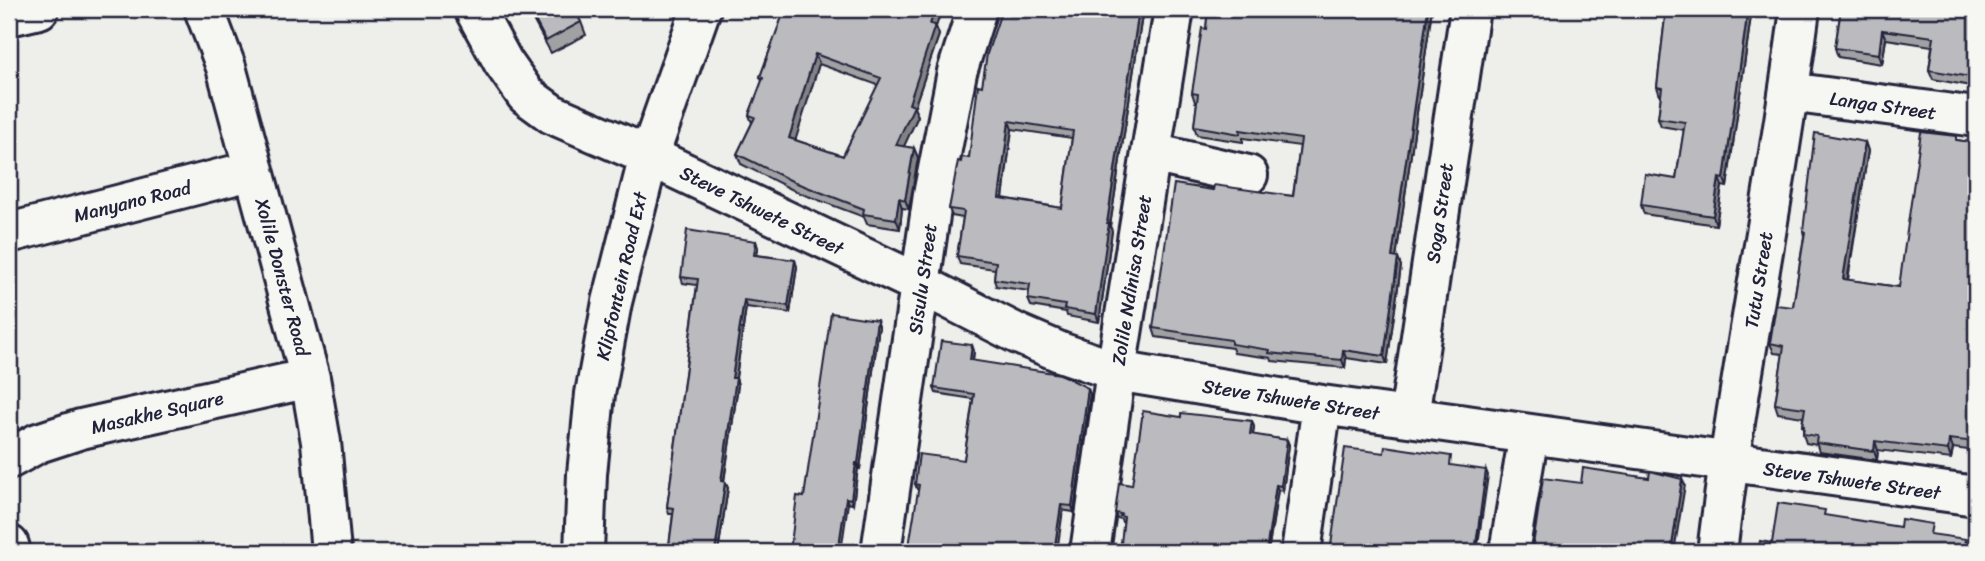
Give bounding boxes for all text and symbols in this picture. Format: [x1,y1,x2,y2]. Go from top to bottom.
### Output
street label: Langa Street [1828,82,1938,129]
street label: Steve Tshwete Street [674,156,851,265]
street label: Soga Street [1416,161,1463,265]
street label: Manyano Road [70,170,196,232]
street label: Klipfontein Road Ext [586,187,657,364]
street label: Zolile Ndinisa Street [1102,192,1161,368]
street label: Xolile Donster Road [245,194,320,362]
street label: Sisulu Street [898,221,947,337]
street label: Tutu Street [1735,229,1782,331]
street label: Steve Tshwete Street [1200,369,1383,430]
street label: Masakhe Square [87,381,227,444]
street label: Steve Tshwete Street [1761,452,1944,509]

